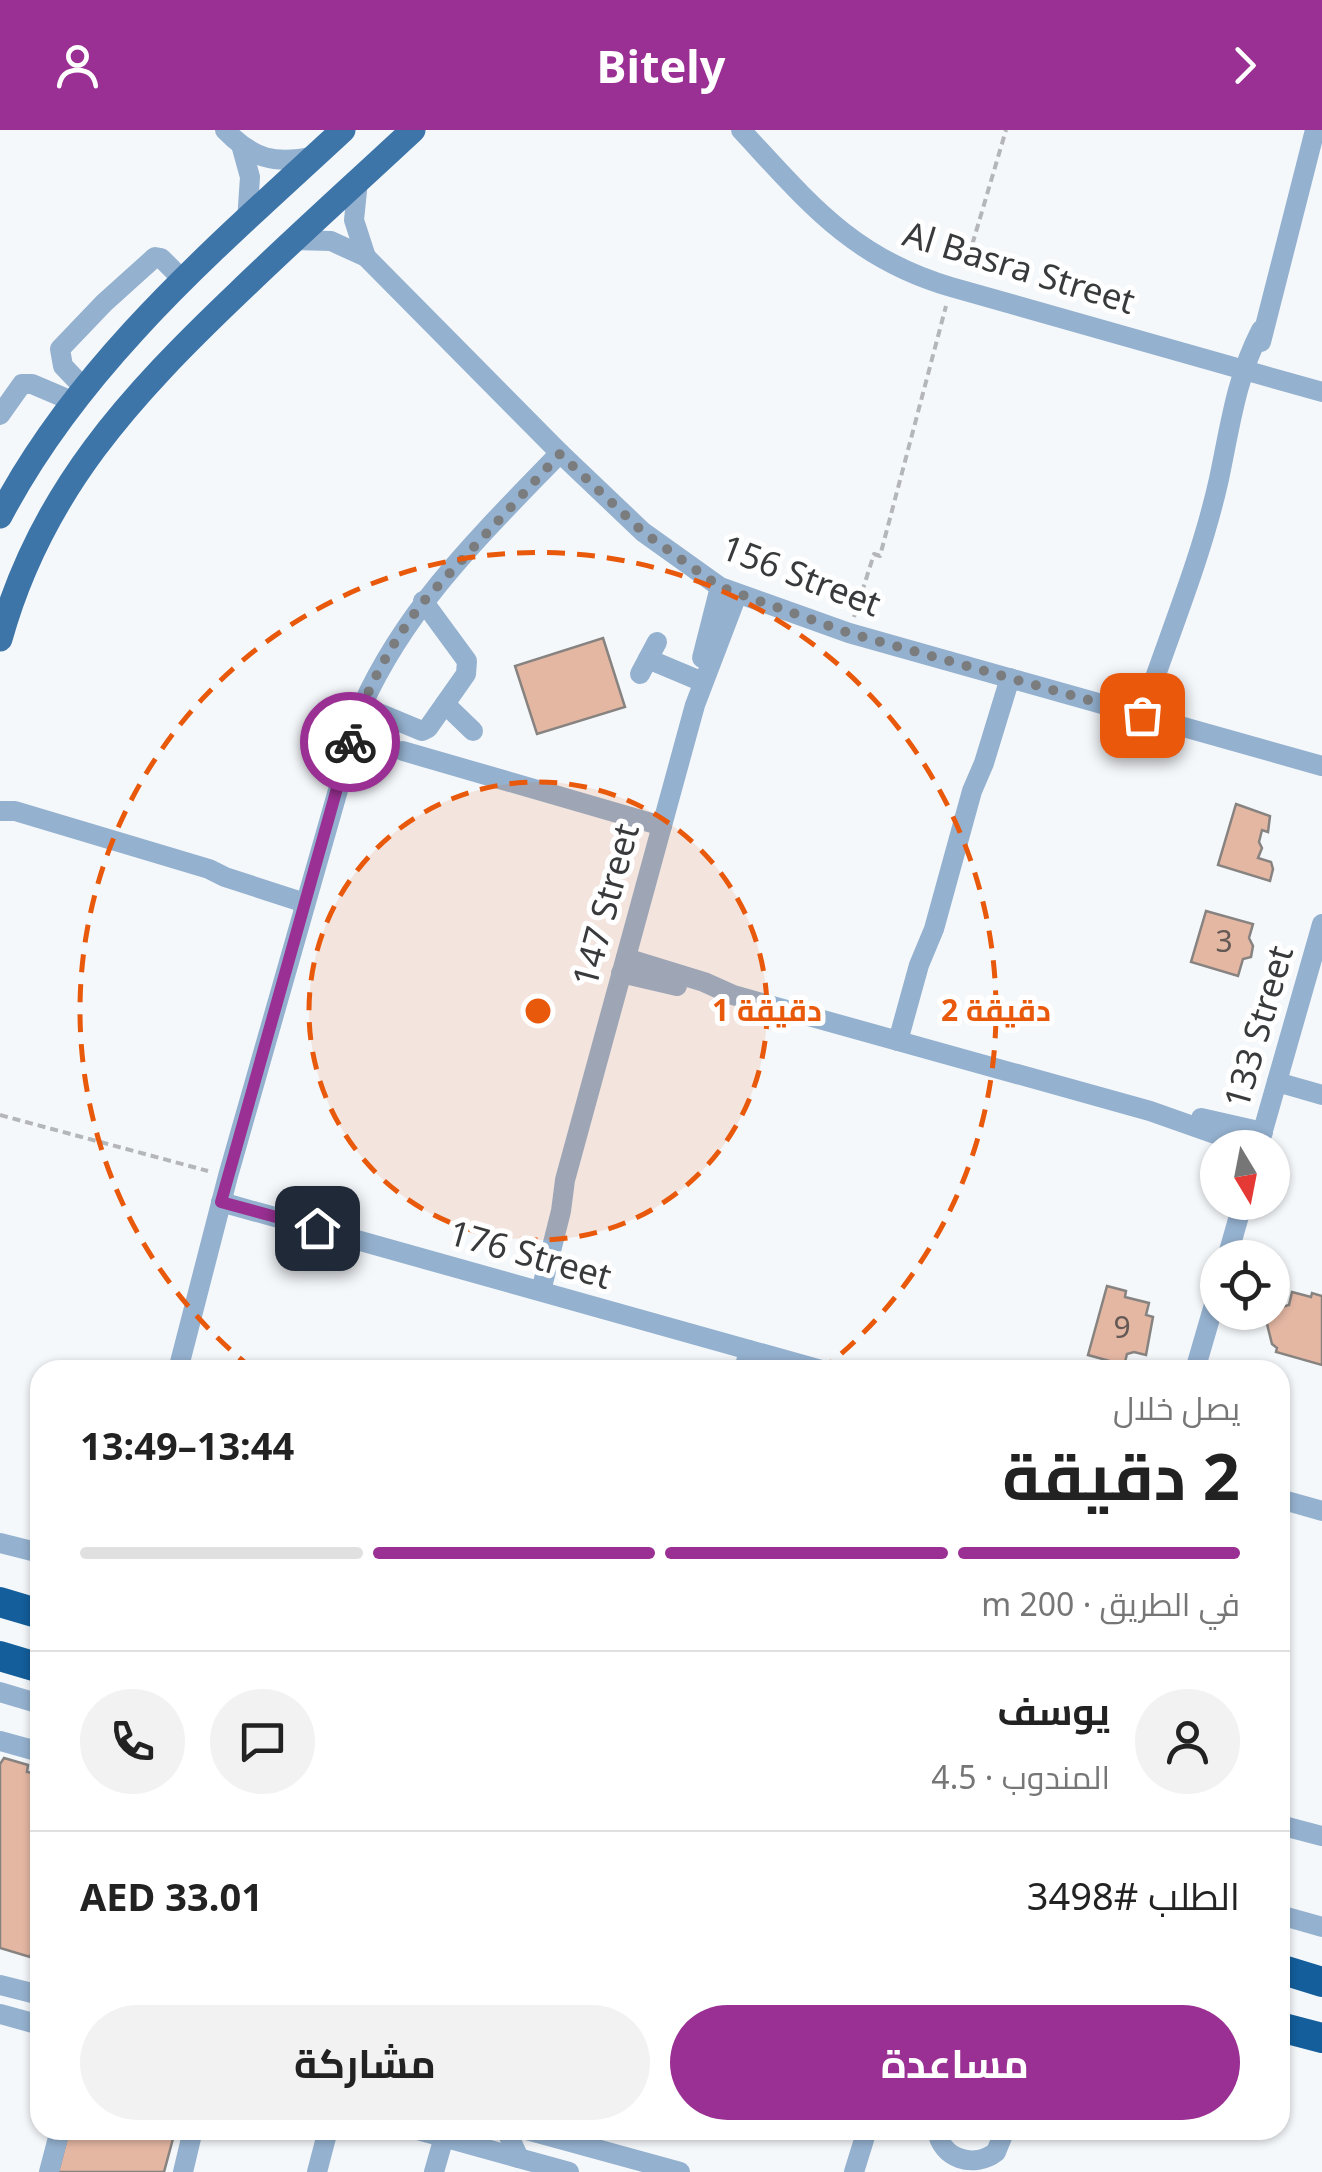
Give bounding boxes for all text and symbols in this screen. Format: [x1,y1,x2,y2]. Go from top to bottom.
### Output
text: Bitely [597,35,725,96]
icon: person [50,38,105,93]
icon: forward [1217,38,1272,93]
street label: Al Basra Street [898,209,1141,324]
street label: 156 Street [715,523,888,626]
pin [1100,673,1185,758]
icon: bag [1115,688,1170,743]
courier [300,692,400,792]
icon: bike [323,715,378,770]
street label: 147 Street [560,818,649,991]
house number: 3 [1215,920,1233,961]
street label: 133 Street [1212,940,1303,1113]
text: 1 دقيقة [712,989,822,1030]
text: 2 دقيقة [941,989,1051,1030]
centre of rings [520,993,556,1029]
north arrow [1200,1130,1290,1220]
map controls [1200,1130,1290,1330]
pin [275,1186,360,1271]
icon: home [290,1201,345,1256]
street label: 176 Street [444,1208,617,1299]
button: locate [1200,1240,1290,1330]
house number: 9 [1113,1306,1131,1347]
text: يصل خلال [1113,1386,1240,1429]
text: 13:44–13:49 [80,1419,294,1471]
text: 2 دقيقة [1002,1431,1240,1519]
text: في الطريق · 200 m [981,1582,1240,1625]
text: يوسف [997,1684,1110,1736]
button: phone [80,1689,185,1794]
button: chat [210,1689,315,1794]
button: person [1135,1689,1240,1794]
text: المندوب · 4.5 [931,1755,1110,1798]
text: الطلب #3498 [1027,1869,1240,1921]
text: AED 33.01 [80,1870,263,1922]
button: مشاركة [80,2005,650,2120]
button: مساعدة [670,2005,1240,2120]

